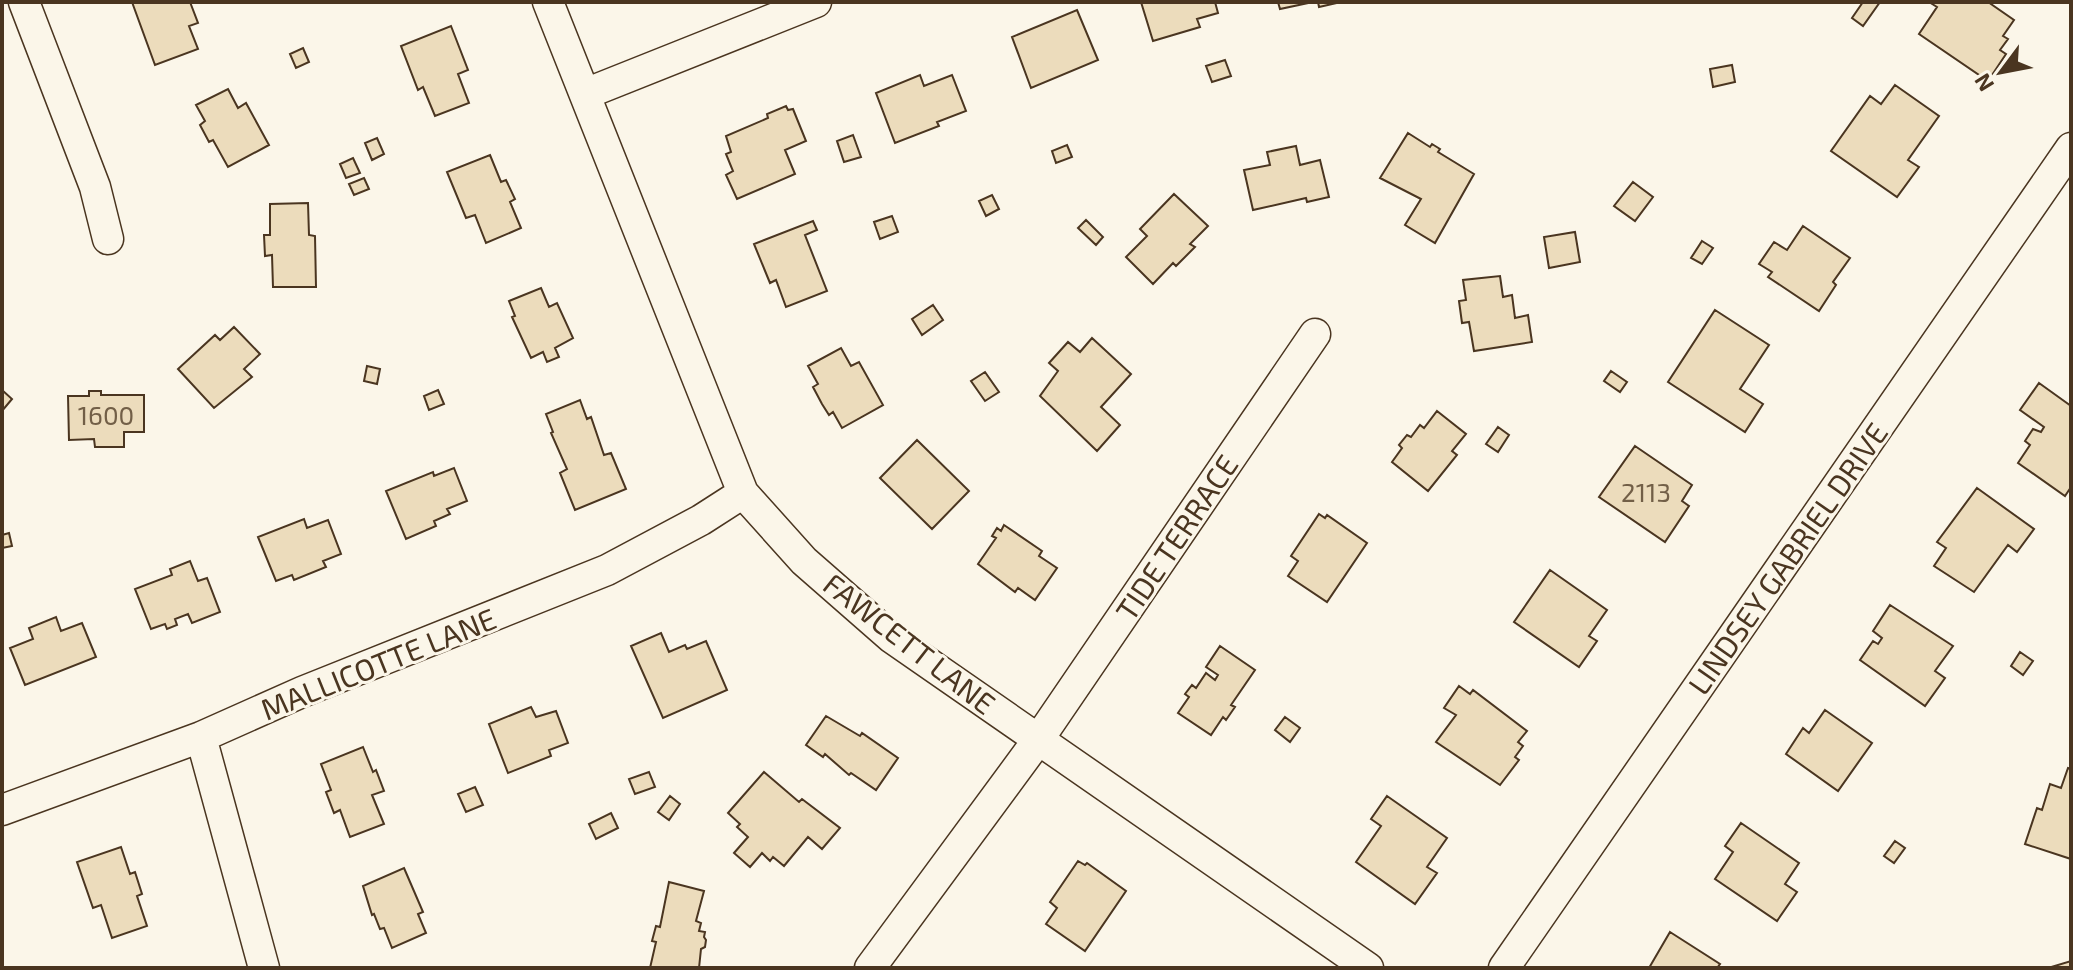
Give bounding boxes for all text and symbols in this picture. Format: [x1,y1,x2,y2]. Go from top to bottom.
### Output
north arrow [1961,32,2041,112]
text: N [1968,70,1998,97]
house number: 1600 [78,399,134,430]
street label: LINDSEY GABRIEL DRIVE [1680,415,1894,701]
street label: TIDE TERRACE [1107,447,1245,627]
house number: 2113 [1621,476,1671,507]
street label: FAWCETT LANE [817,565,1003,721]
street label: MALLICOTTE LANE [255,599,501,727]

